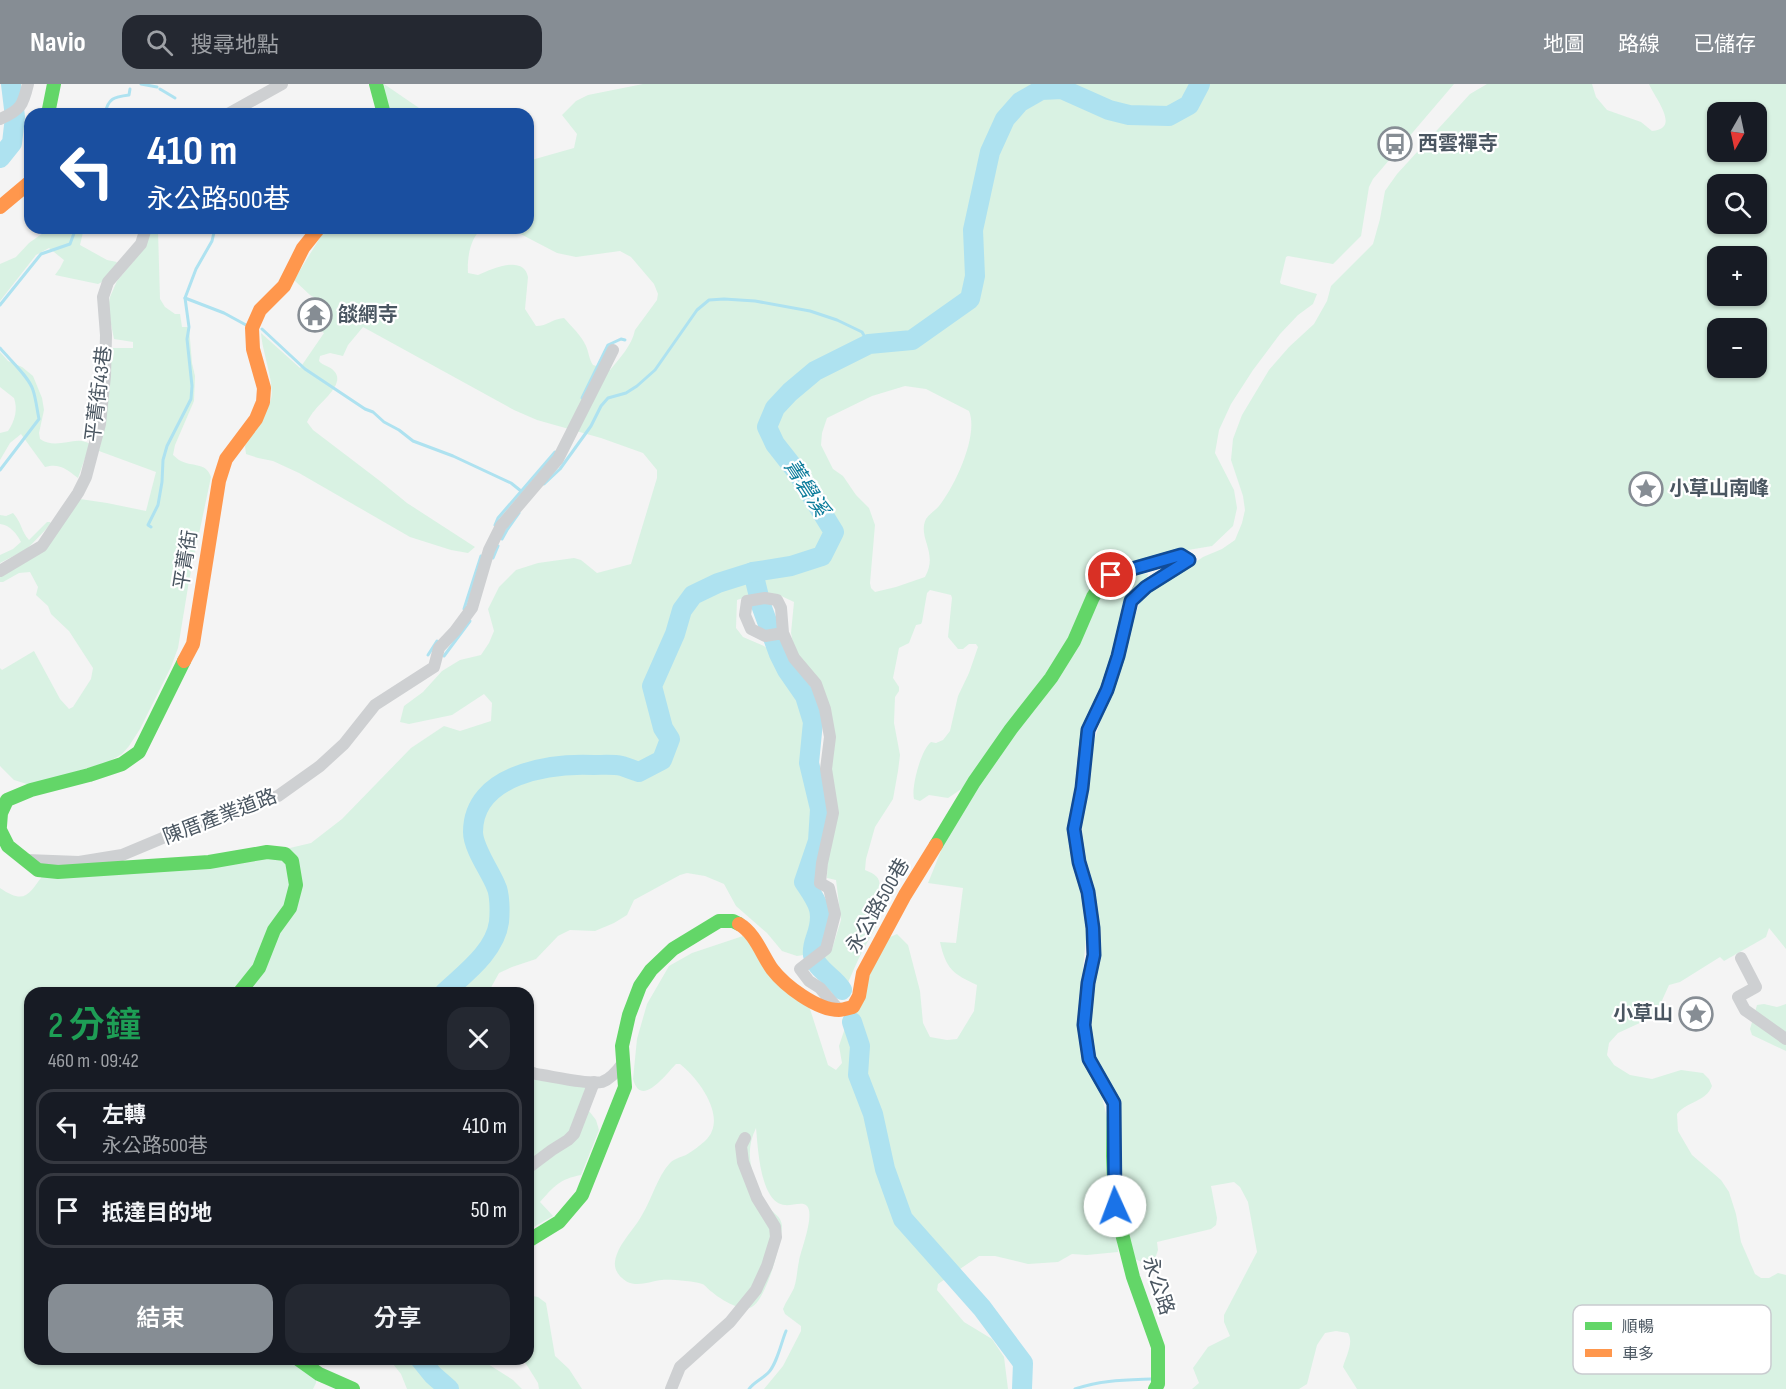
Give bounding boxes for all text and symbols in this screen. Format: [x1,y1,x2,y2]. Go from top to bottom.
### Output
search box [122,15,542,69]
text: Navio [30,26,86,59]
icon: search [143,26,176,59]
text: 搜尋地點 [191,32,279,59]
text: 地圖 [1543,32,1585,57]
text: 路線 [1618,32,1660,57]
text: 已儲存 [1693,32,1756,57]
north arrow [1707,102,1767,162]
map controls [1707,102,1767,378]
text: 410 m [147,126,237,177]
bus stop icon: 西雲禪寺 [1377,126,1413,162]
icon: left [48,132,126,210]
place label: 西雲禪寺 [1418,132,1498,156]
button: search [1707,174,1767,234]
text: 永公路500巷 [147,184,290,216]
button: + [1707,246,1767,306]
temple icon: 燄網寺 [297,297,333,333]
place label: 燄網寺 [338,303,398,327]
button: − [1707,318,1767,378]
street label: 平菁街43巷 [81,344,117,444]
water label: 菁礐溪 [778,455,835,524]
place icon: 小草山南峰 [1628,471,1664,507]
place label: 小草山南峰 [1669,477,1769,501]
street label: 平菁街 [169,528,203,592]
pin [1085,549,1136,600]
icon: arrive [1094,558,1127,591]
street label: 陳厝產業道路 [160,784,280,850]
street label: 永公路500巷 [841,854,915,958]
place icon: 小草山 [1678,996,1714,1032]
place label: 小草山 [1613,1002,1673,1026]
text: 2 分鐘 [48,1005,141,1048]
button: close [447,1007,510,1070]
text: 460 m · 09:42 [48,1049,139,1073]
text: 左轉 [102,1102,146,1129]
icon: left [51,1110,84,1143]
text: 410 m [463,1113,507,1140]
text: 永公路500巷 [102,1134,208,1158]
position arrow [1083,1174,1147,1238]
icon: arrive [51,1194,84,1227]
text: 50 m [471,1197,507,1224]
text: 抵達目的地 [102,1200,212,1227]
street label: 永公路 [1137,1254,1179,1318]
button: 結束 [48,1284,273,1353]
button: 分享 [285,1284,510,1353]
legend [1573,1305,1771,1374]
text: 順暢 [1622,1318,1654,1337]
text: 車多 [1622,1345,1654,1364]

